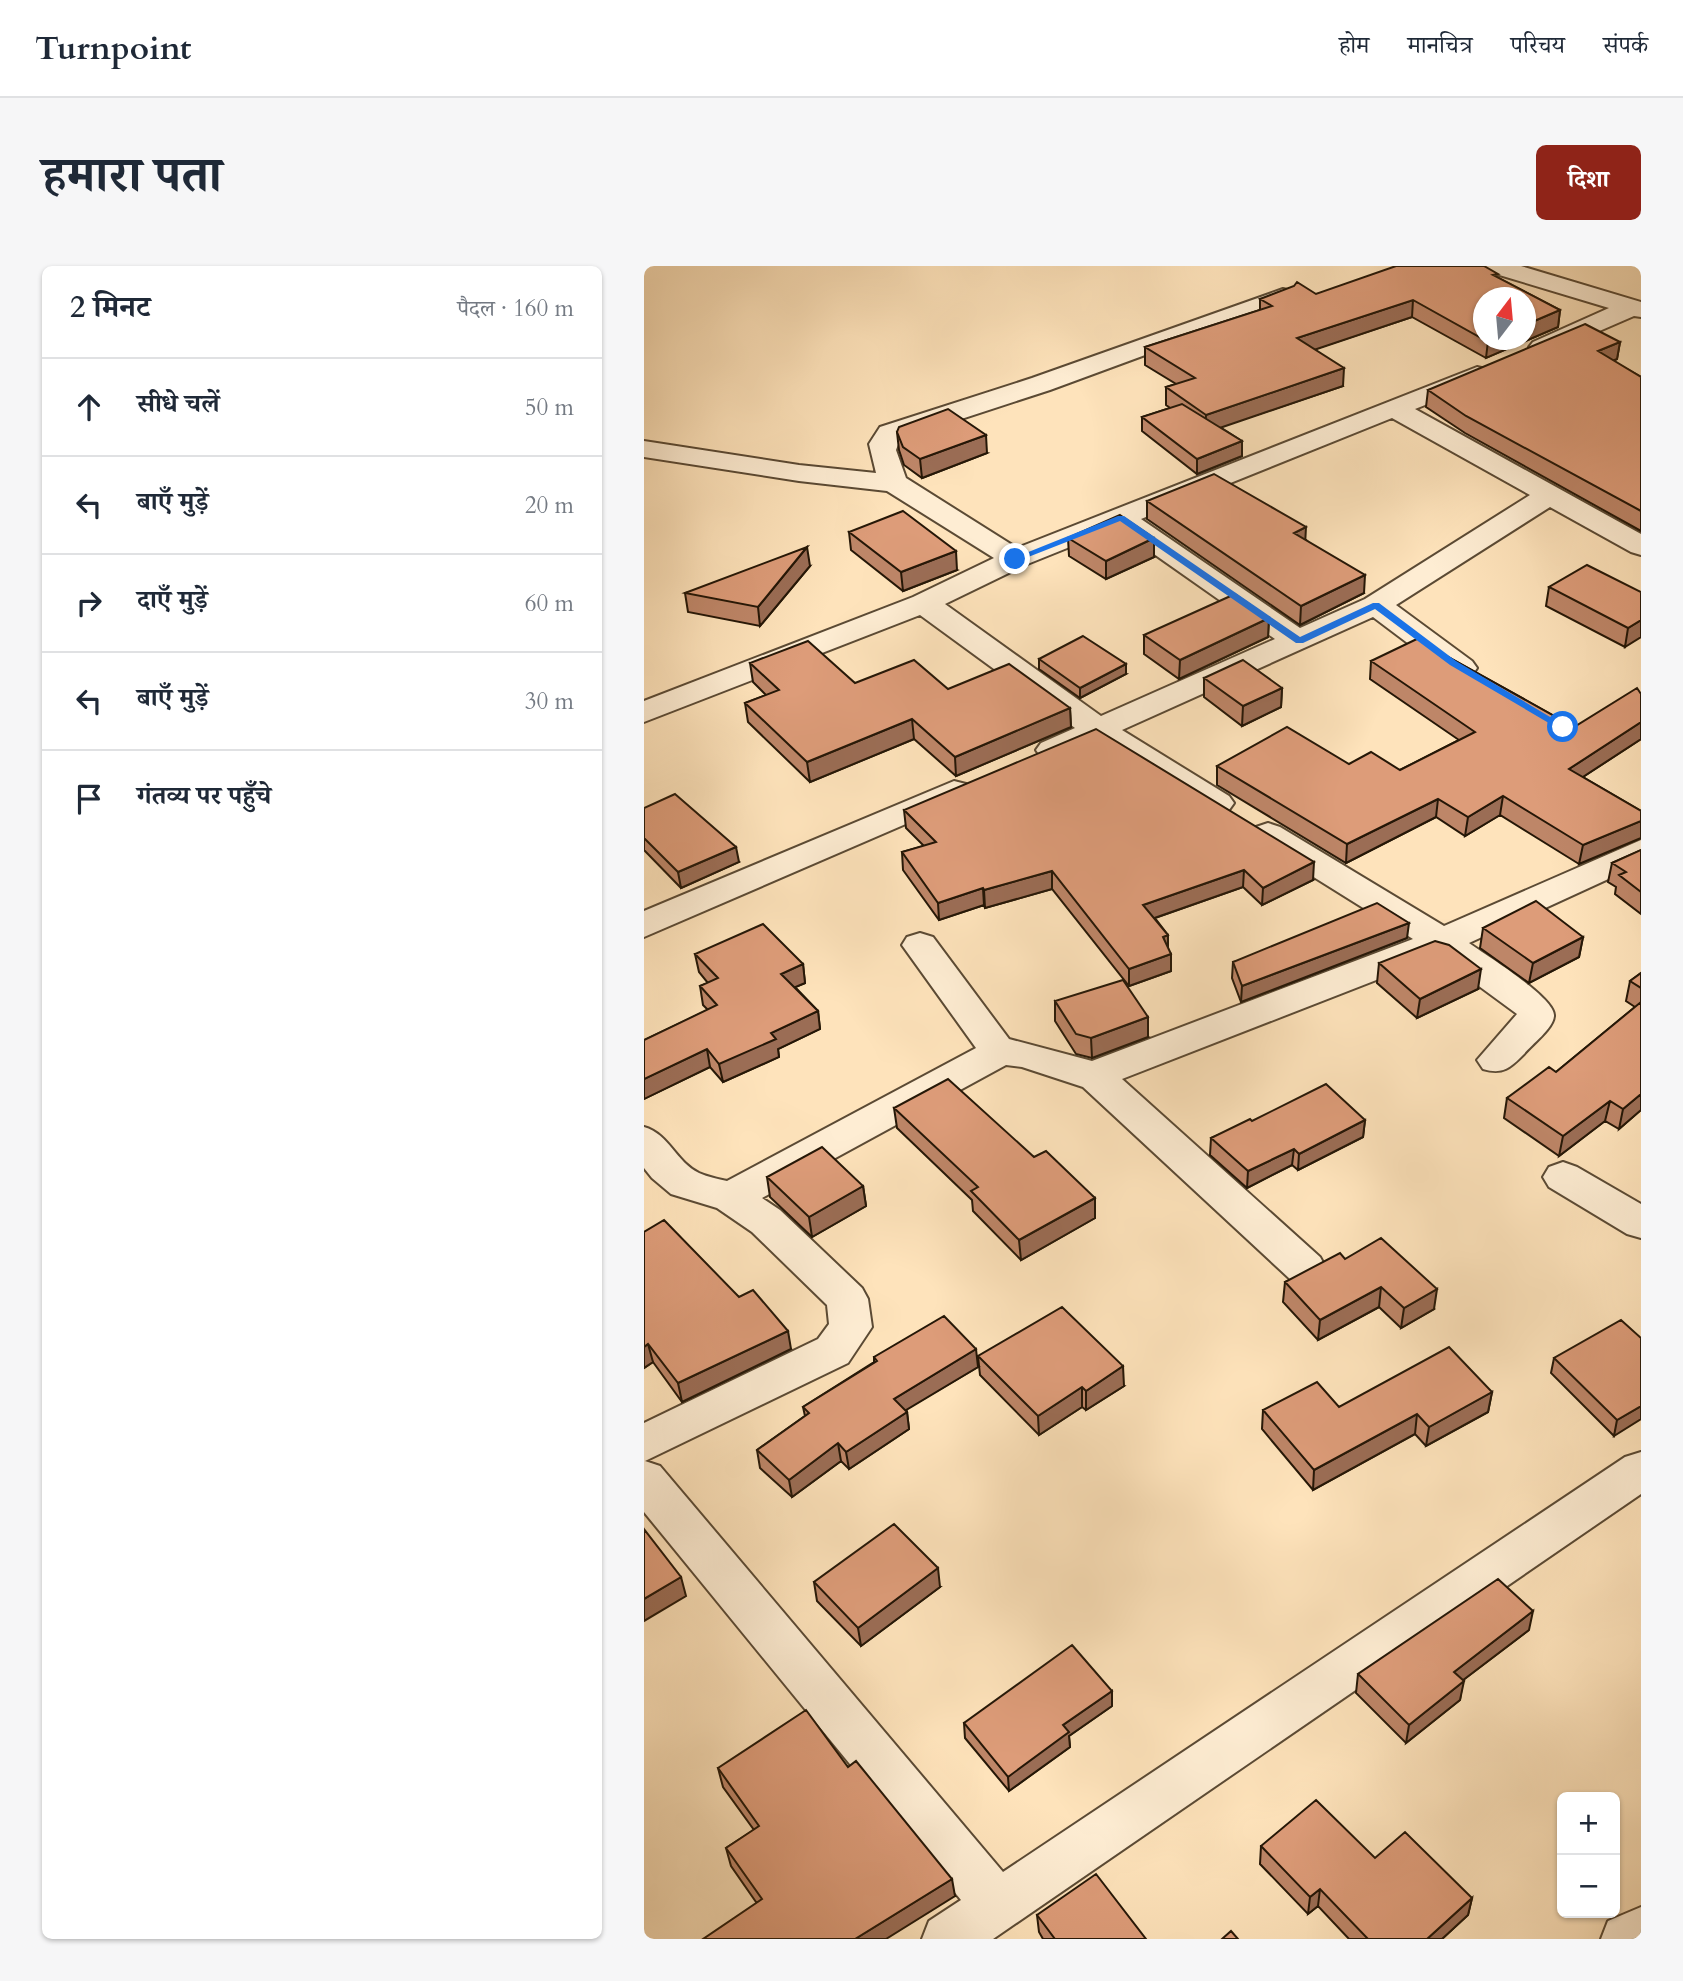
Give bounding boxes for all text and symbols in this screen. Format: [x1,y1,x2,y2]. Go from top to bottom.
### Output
text: Turnpoint [35,26,191,71]
text: होम [1339,29,1369,62]
text: मानचित्र [1407,29,1473,62]
text: परिचय [1511,29,1565,62]
text: संपर्क [1603,29,1648,62]
text: हमारा पता [42,142,222,209]
button: दिशा [1536,145,1641,220]
text: 2 मिनट [70,287,150,328]
north arrow [1473,287,1536,350]
text: पैदल · 160 m [457,293,574,324]
text: सीधे चलें [137,386,219,421]
icon: ahead [70,388,108,426]
text: 50 m [525,392,574,423]
text: बाएँ मुड़ें [137,484,208,519]
icon: left [70,486,108,524]
text: 20 m [525,490,574,521]
route end [999,543,1030,574]
text: दाएँ मुड़ें [137,582,208,617]
icon: right [70,584,108,622]
text: 60 m [525,588,574,619]
text: बाएँ मुड़ें [137,680,208,715]
icon: left [70,682,108,720]
text: 30 m [525,686,574,717]
route start [1547,711,1578,742]
text: गंतव्य पर पहुँचे [137,778,271,813]
icon: arrive [70,780,108,818]
map controls [1557,1792,1620,1918]
button: + [1557,1792,1620,1855]
button: − [1557,1855,1620,1918]

